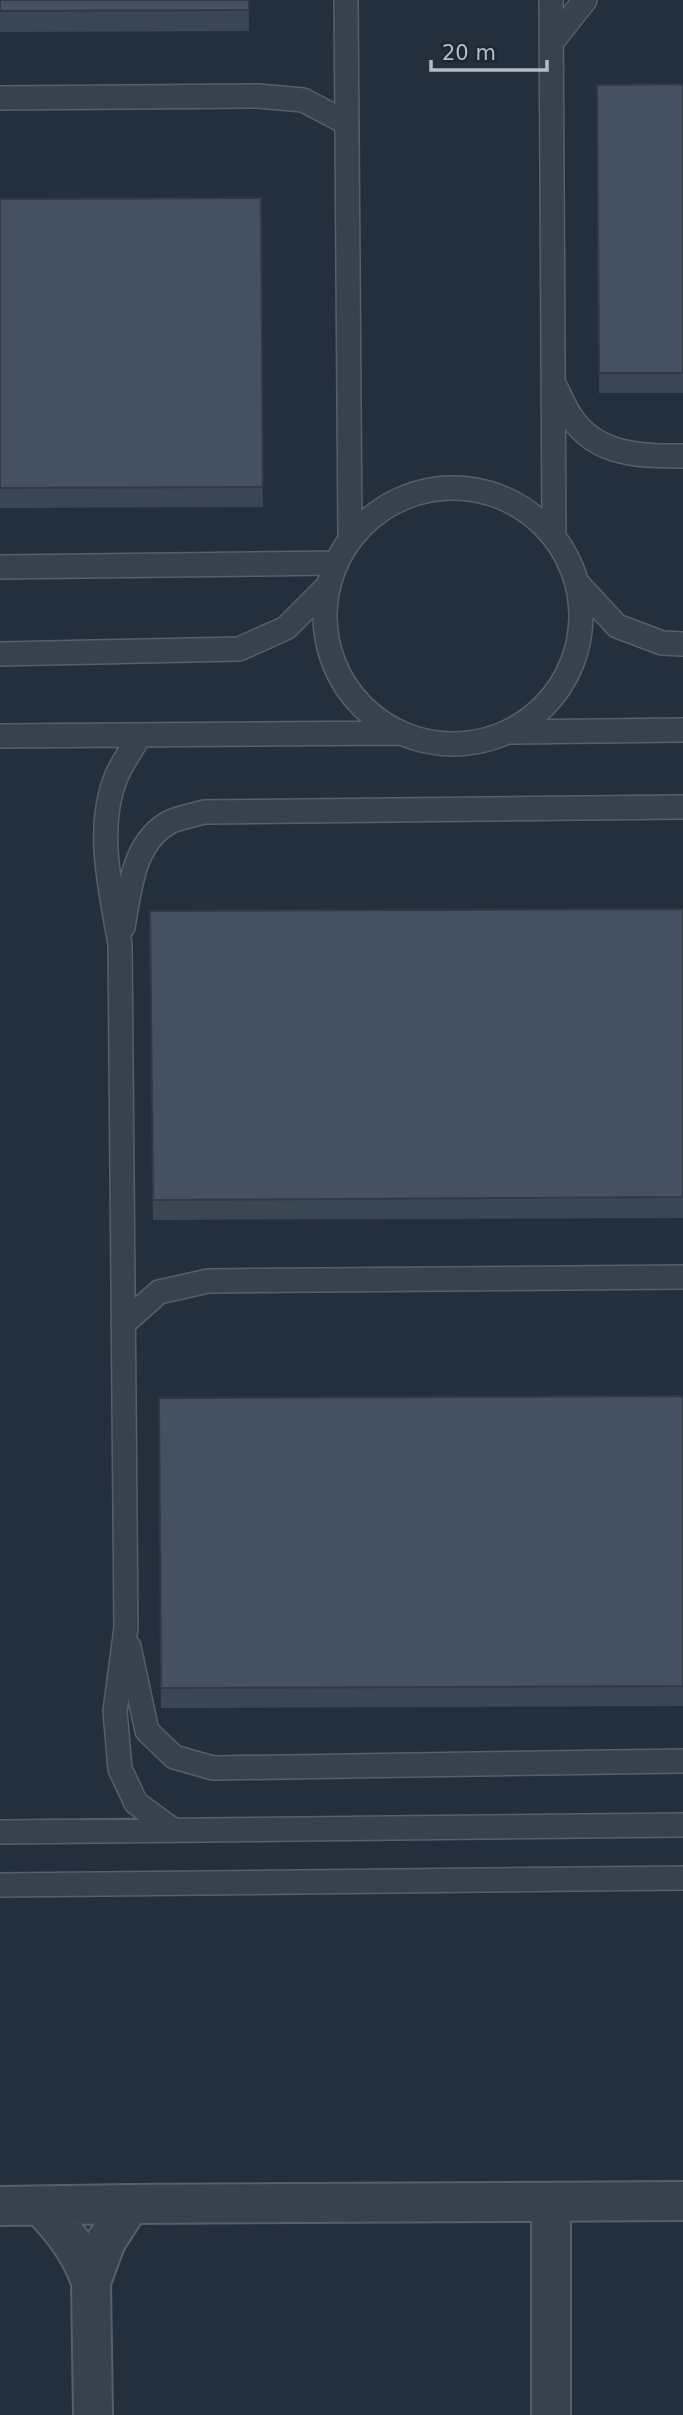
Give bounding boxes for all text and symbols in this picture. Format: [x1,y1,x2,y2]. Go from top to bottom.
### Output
scale bar [431,28,546,72]
text: 20 m [442,41,496,65]

